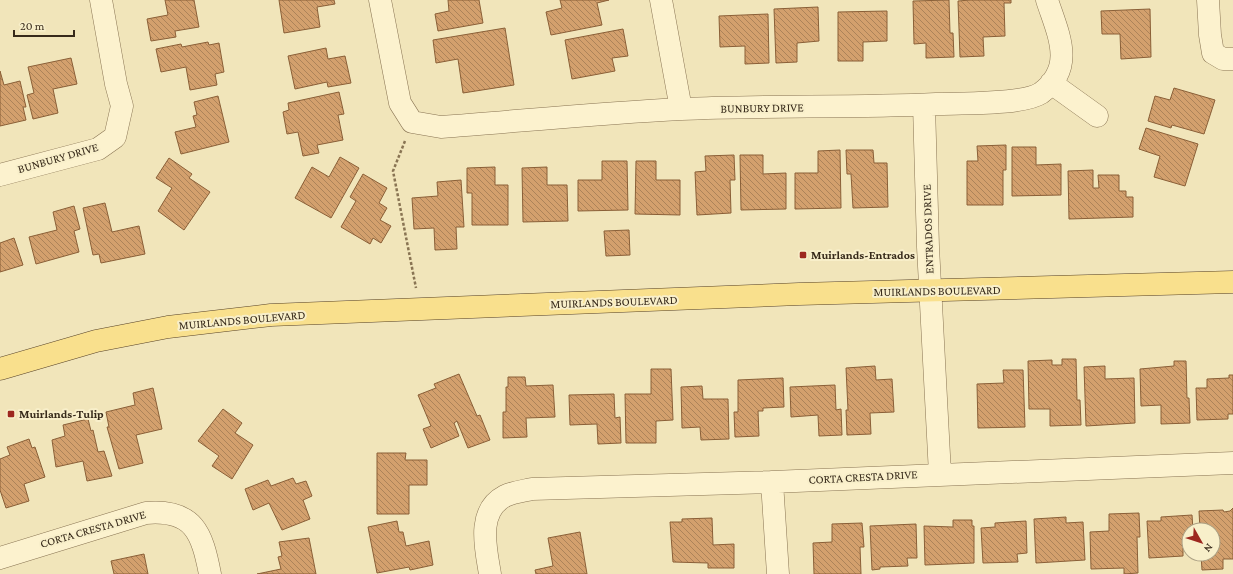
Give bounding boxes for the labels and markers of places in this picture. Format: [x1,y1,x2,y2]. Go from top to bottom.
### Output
place label: Muirlands-Entrados [811,248,915,262]
marker: Muirlands-Entrados [798,250,808,260]
place label: Muirlands-Tulip [19,407,104,421]
marker: Muirlands-Tulip [6,409,16,419]

